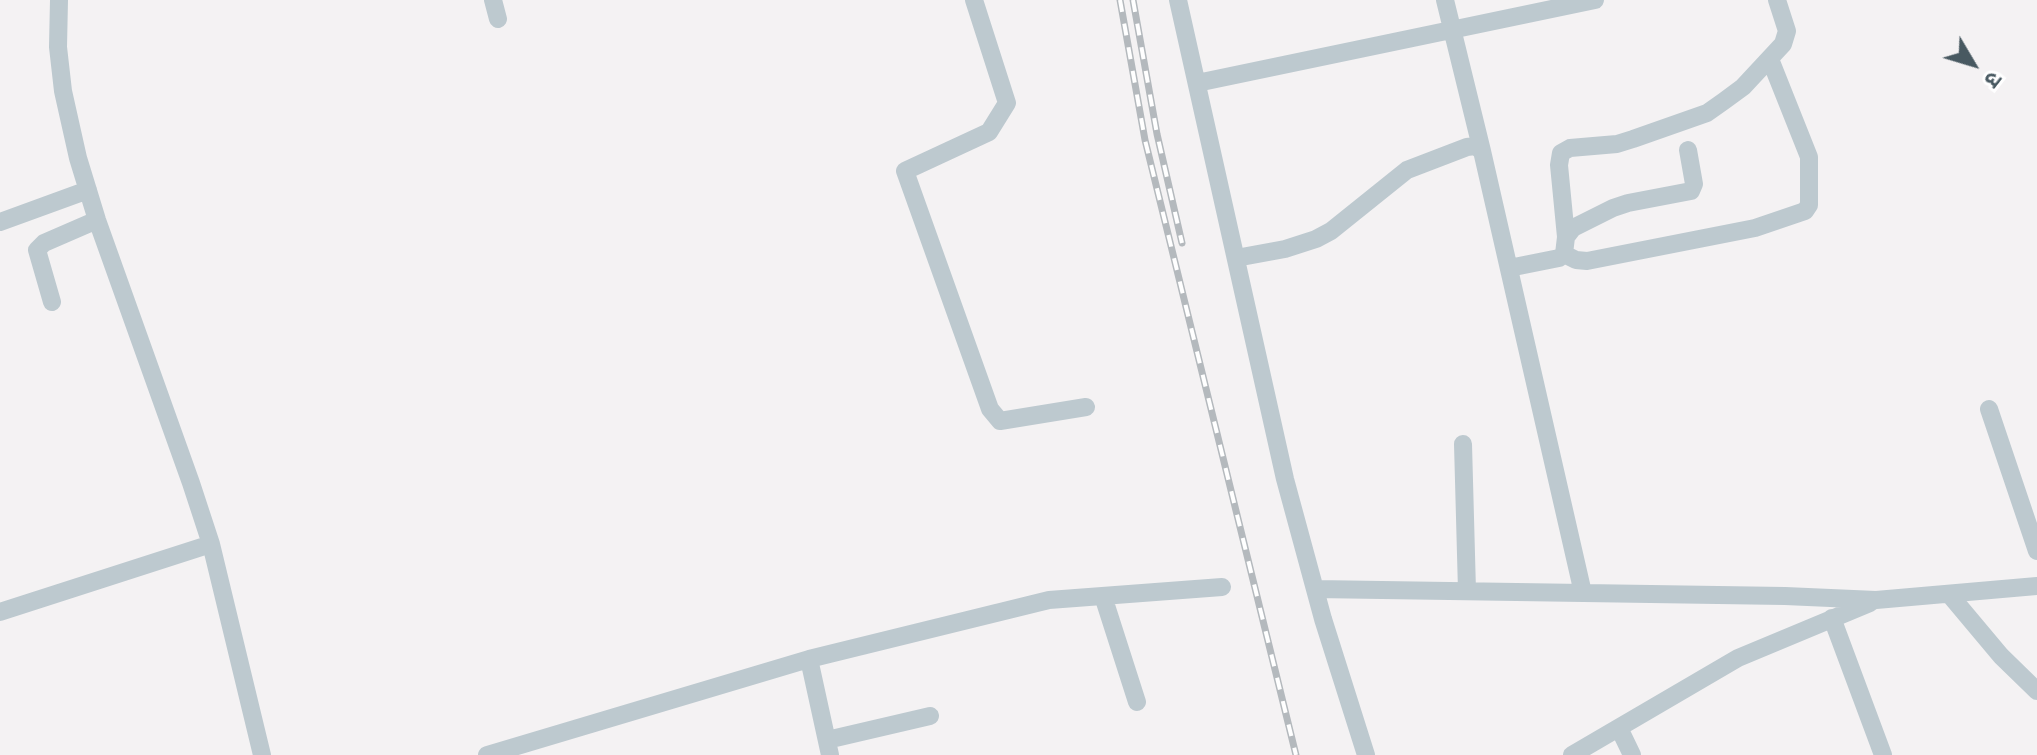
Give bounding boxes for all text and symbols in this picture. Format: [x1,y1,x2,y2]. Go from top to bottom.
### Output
north arrow [1933,24,2013,104]
text: उ [1978,66,2007,92]

